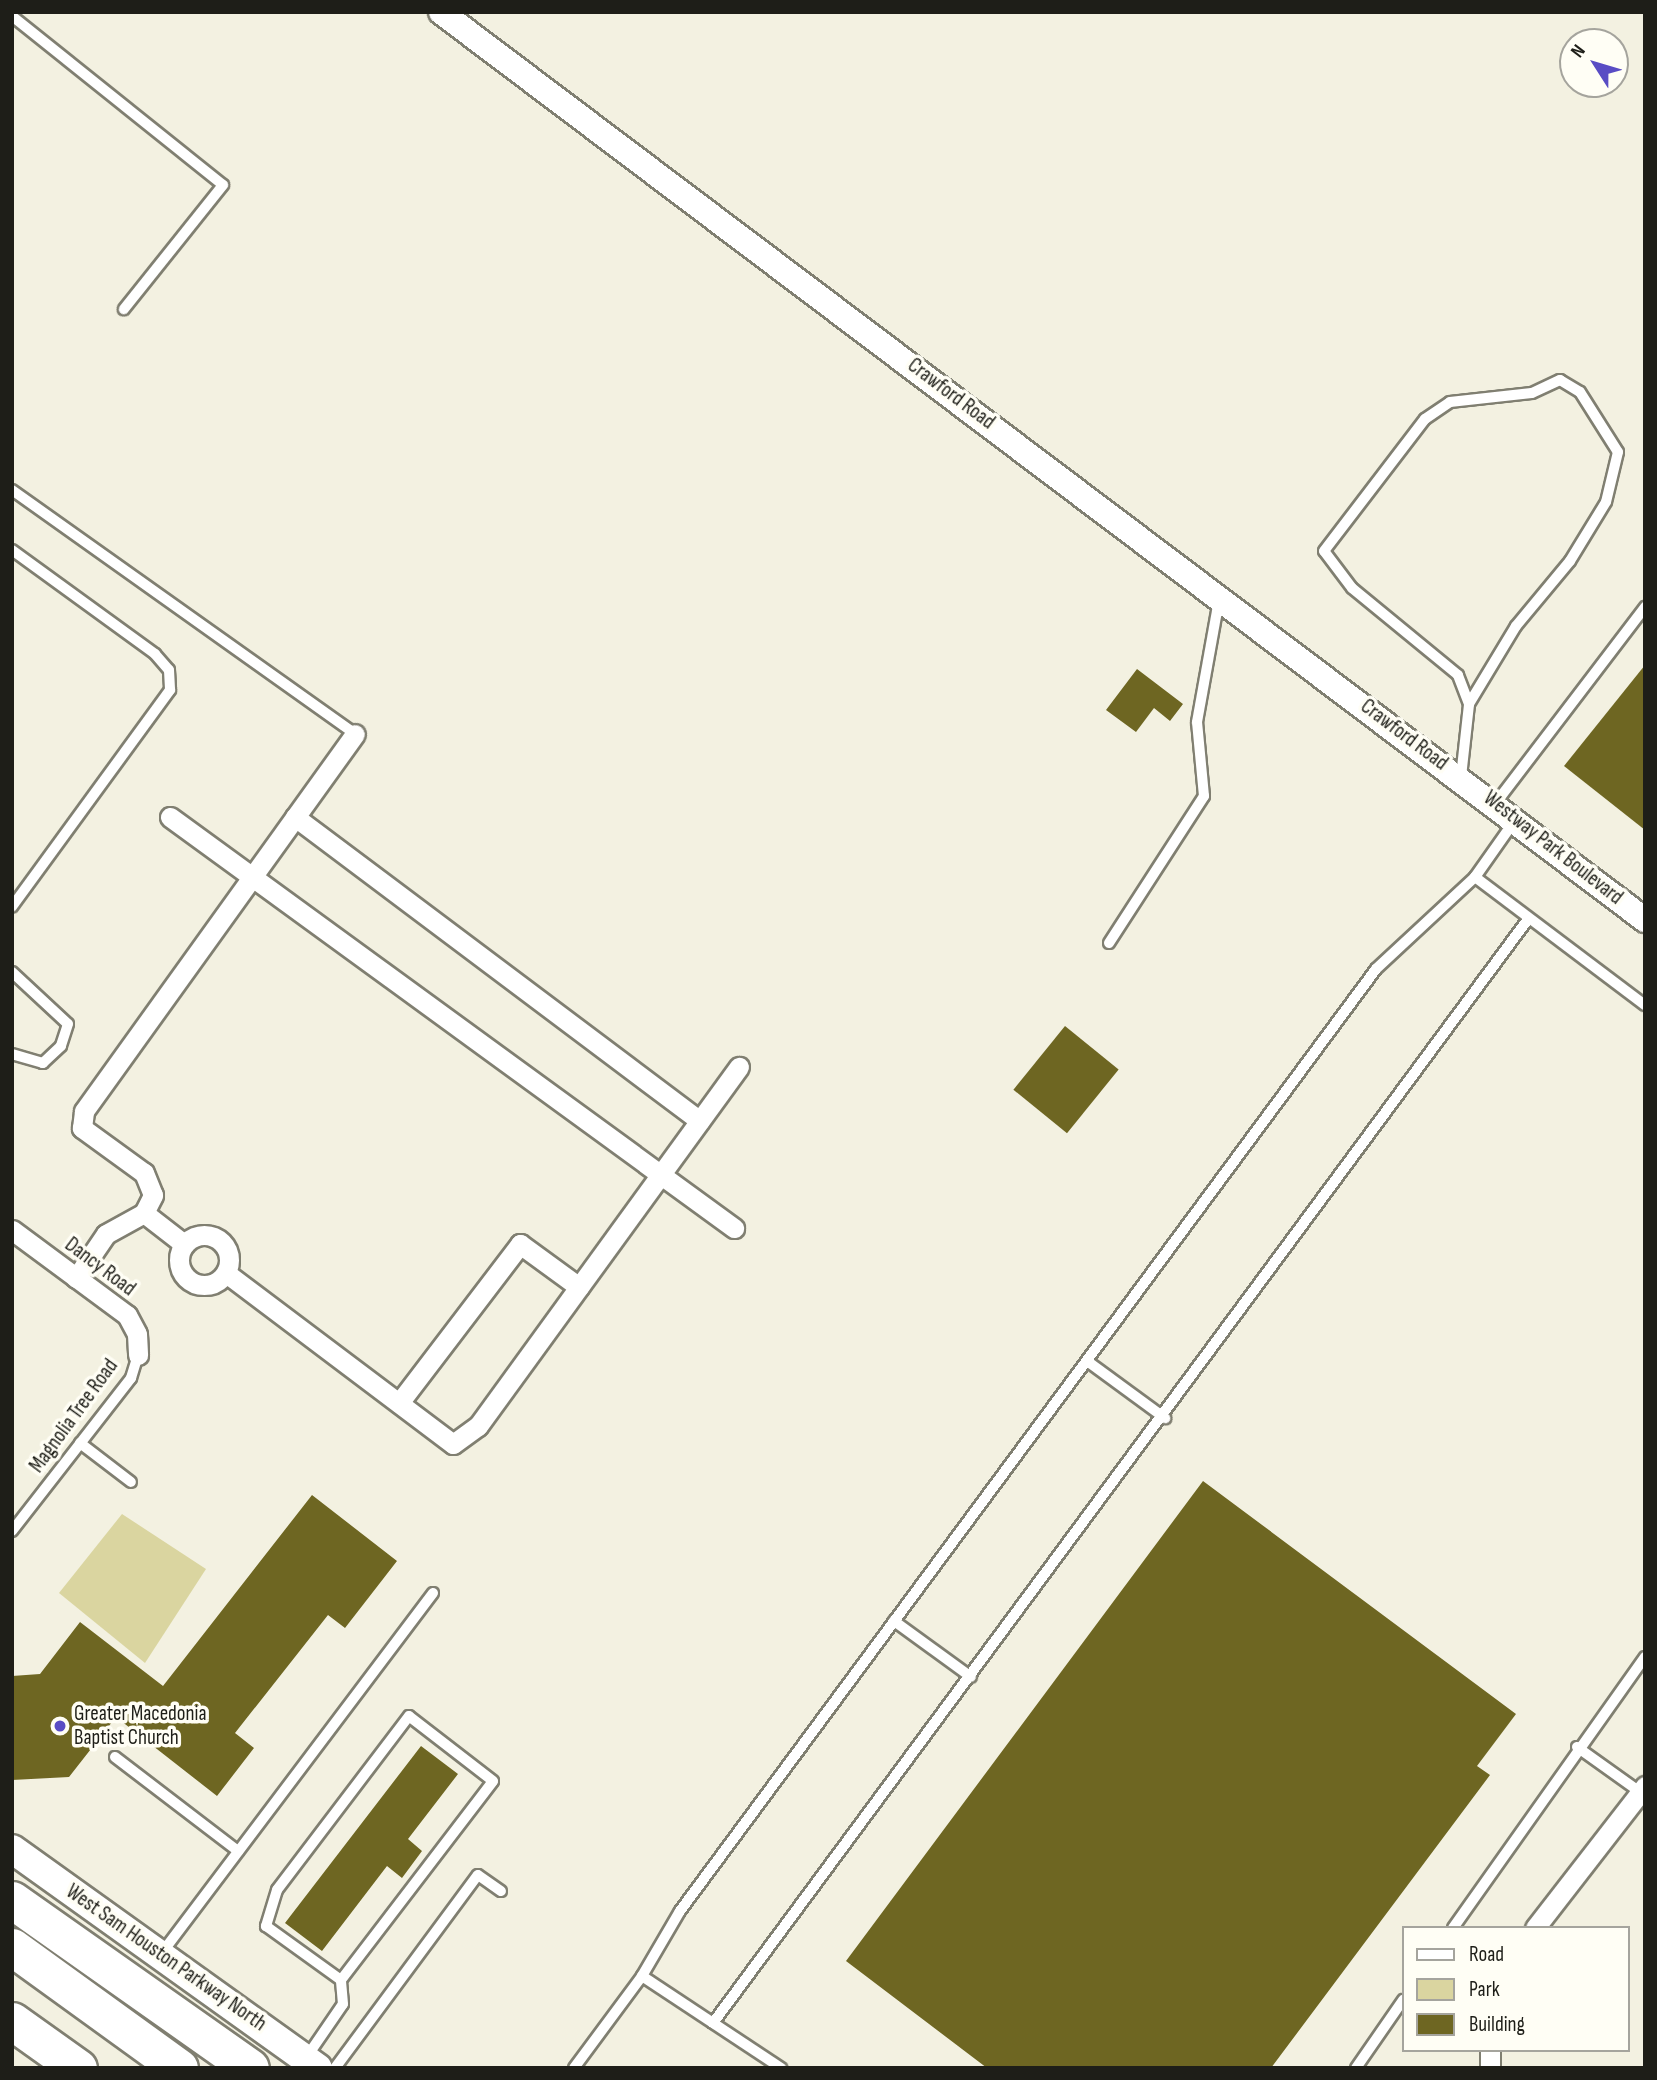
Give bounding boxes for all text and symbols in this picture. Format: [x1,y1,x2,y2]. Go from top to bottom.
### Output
north arrow [1559,28,1629,98]
text: N [1566,40,1591,62]
street label: Crawford Road [902,353,1000,435]
street label: Crawford Road [1355,694,1453,776]
street label: Westway Park Boulevard [1478,786,1628,910]
street label: Dancy Road [60,1232,140,1302]
street label: Magnolia Tree Road [24,1354,124,1478]
place label: Greater Macedonia Baptist Church [74,1701,207,1751]
marker: Greater Macedonia Baptist Church [52,1718,68,1734]
street label: West Sam Houston Parkway North [61,1879,271,2037]
legend [1402,1926,1629,2052]
text: Road [1469,1942,1504,1967]
text: Park [1469,1977,1500,2002]
text: Building [1469,2012,1525,2037]

